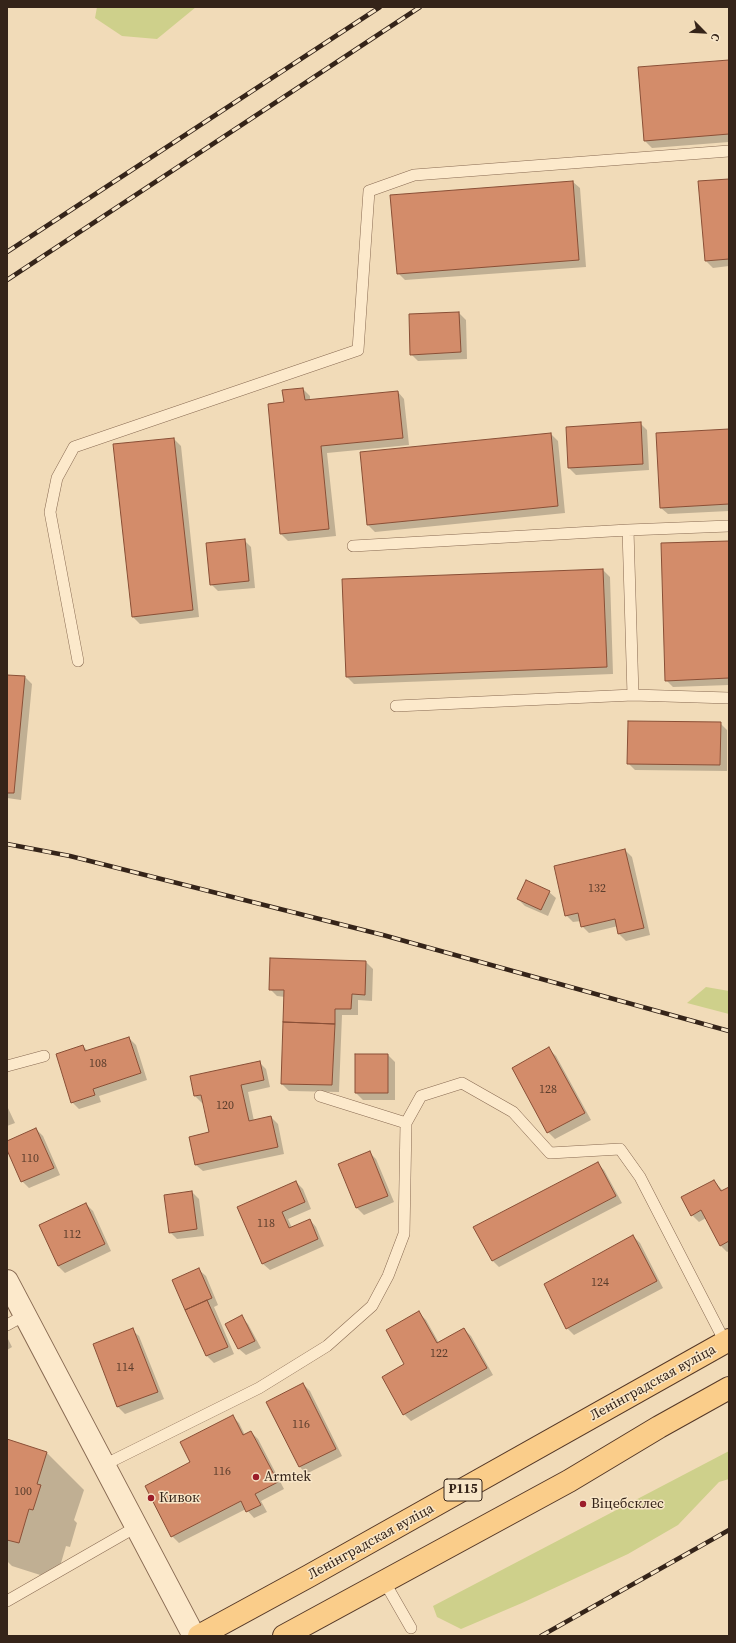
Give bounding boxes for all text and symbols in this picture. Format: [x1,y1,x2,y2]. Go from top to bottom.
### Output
north arrow [684,12,724,52]
text: С [707,31,724,43]
house number: 132 [588,882,606,896]
house number: 108 [89,1057,107,1071]
house number: 128 [539,1083,557,1097]
house number: 120 [216,1099,234,1113]
house number: 110 [21,1152,39,1166]
house number: 118 [257,1217,275,1231]
house number: 112 [63,1228,81,1242]
house number: 124 [591,1276,609,1290]
street label: Ленінградская вуліца [587,1341,719,1425]
house number: 122 [430,1347,448,1361]
house number: 114 [116,1361,134,1375]
house number: 116 [292,1418,310,1432]
house number: 116 [213,1465,231,1479]
place label: Armtek [264,1469,311,1485]
marker: Armtek [251,1472,261,1482]
road number: Р115 [444,1479,482,1501]
house number: 100 [14,1485,32,1499]
place label: Кивок [159,1490,200,1506]
marker: Кивок [146,1493,156,1503]
place label: Віцебсклес [591,1496,664,1512]
marker: Віцебсклес [578,1499,588,1509]
street label: Ленінградская вуліца [305,1500,437,1584]

